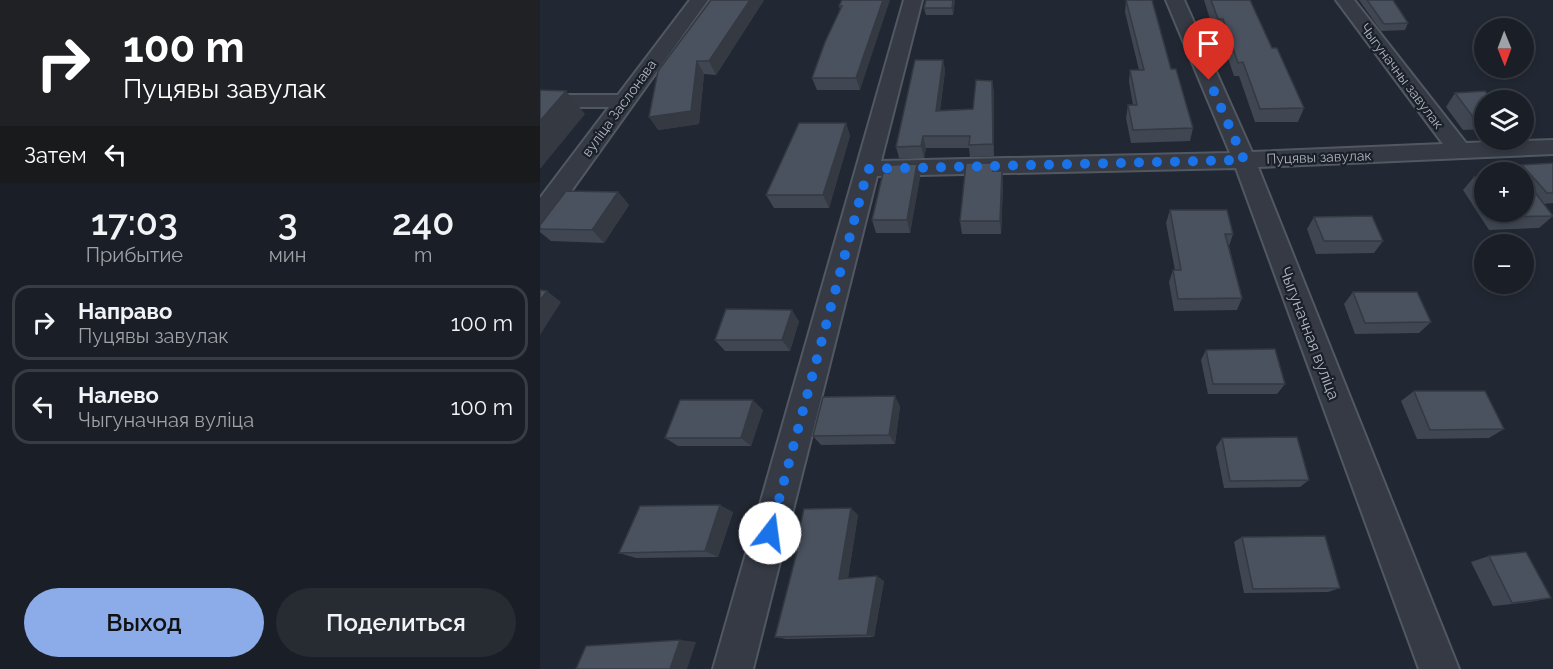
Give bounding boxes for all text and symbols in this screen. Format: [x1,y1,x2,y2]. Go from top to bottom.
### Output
pin [1183,18,1234,80]
north arrow [1474,18,1534,78]
map controls [1474,18,1534,294]
street label: Чыгуначны завулак [1357,20,1447,132]
text: 100 m [123,23,245,72]
icon: right [24,24,102,102]
icon: arrive [1192,27,1225,60]
street label: вуліца Заслонава [579,57,659,159]
text: Пуцявы завулак [123,73,327,104]
button: layers [1474,90,1534,150]
icon: left [99,138,132,171]
text: Затем [24,142,87,168]
street label: Пуцявы завулак [1266,147,1372,167]
button: + [1474,162,1534,222]
text: 17:03 [91,201,178,243]
text: 3 [278,201,297,243]
text: 240 [392,201,454,243]
button: − [1474,234,1534,294]
text: Прибытие [86,243,183,267]
text: мин [269,243,306,267]
text: m [414,243,432,267]
street label: Чыгуначная вуліца [1275,264,1344,402]
text: Направо [78,298,172,324]
icon: right [27,306,60,339]
text: 100 m [451,310,513,336]
text: Пуцявы завулак [78,324,229,348]
text: Налево [78,382,159,408]
icon: left [27,390,60,423]
text: 100 m [451,394,513,420]
text: Чыгуначная вуліца [78,408,254,432]
position arrow [738,501,802,565]
button: Выход [24,588,264,657]
button: Поделиться [276,588,516,657]

